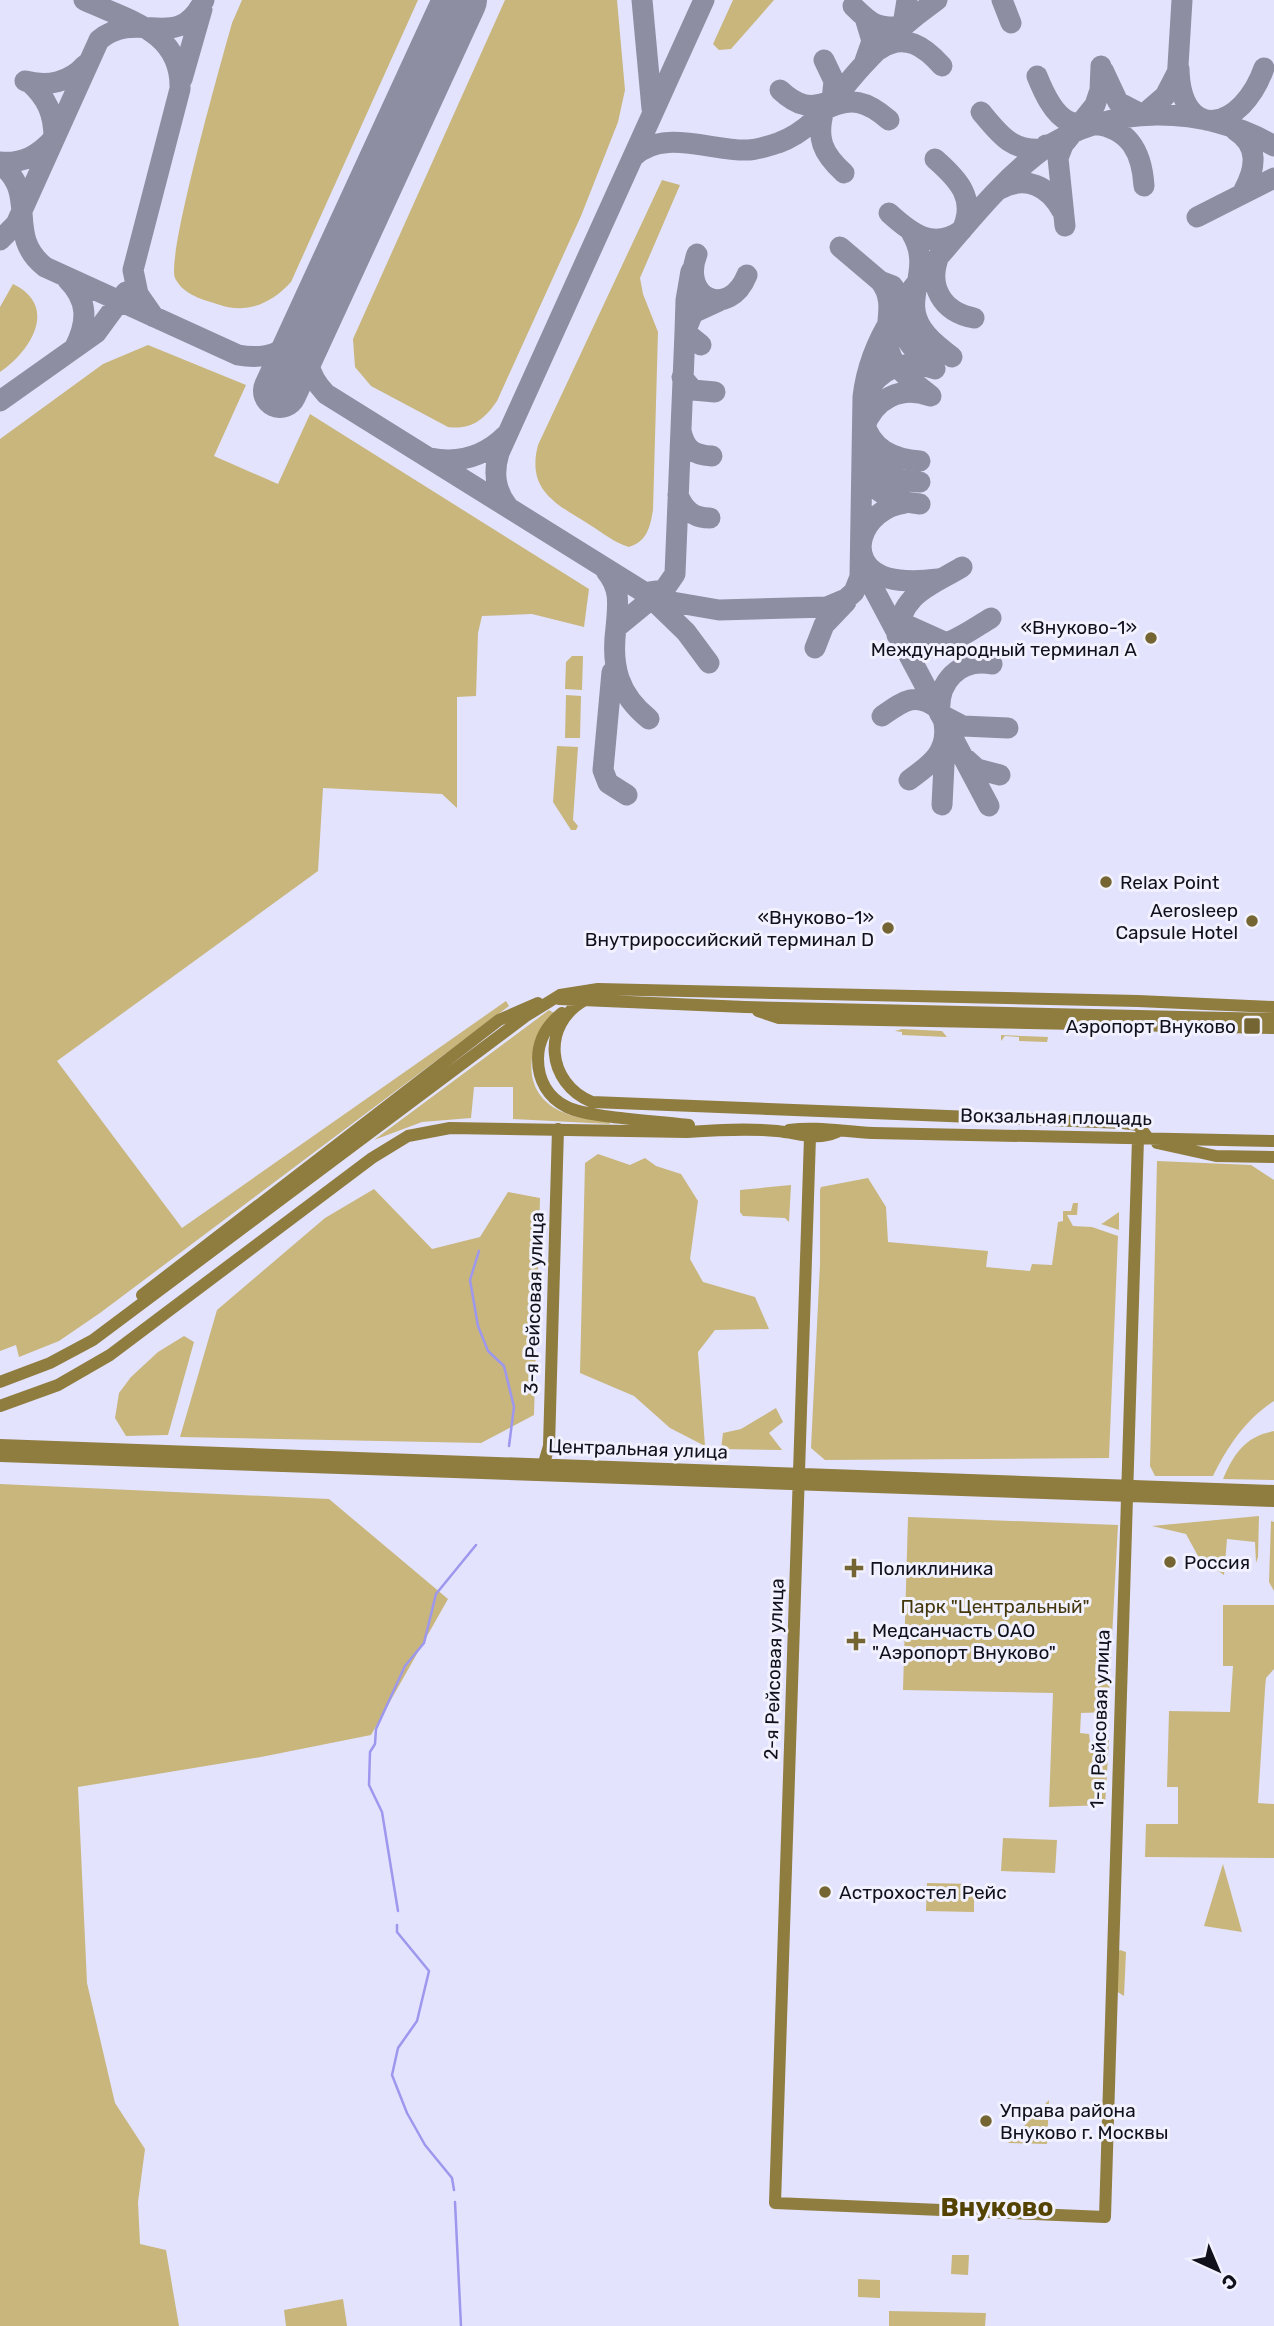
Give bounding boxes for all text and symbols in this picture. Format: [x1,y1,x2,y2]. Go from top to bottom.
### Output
place label: «Внуково-1» Международный терминал А [871,616,1137,661]
marker: «Внуково-1» Международный терминал А [1143,630,1159,646]
place label: Relax Point [1120,871,1220,894]
marker: Relax Point [1098,874,1114,890]
place label: Aerosleep Capsule Hotel [1115,899,1238,944]
place label: «Внуково-1» Внутрироссийский терминал D [585,906,874,951]
marker: Aerosleep Capsule Hotel [1244,913,1260,929]
marker: «Внуково-1» Внутрироссийский терминал D [880,920,896,936]
place label: Аэропорт Внуково [1066,1015,1236,1038]
marker: Аэропорт Внуково [1242,1016,1262,1036]
street label: Вокзальная площадь [960,1104,1152,1130]
street label: 3-я Рейсовая улица [519,1212,549,1394]
street label: Центральная улица [548,1434,728,1464]
place label: Россия [1184,1551,1250,1574]
marker: Россия [1162,1554,1178,1570]
place label: Поликлиника [870,1557,993,1580]
marker: Поликлиника [844,1558,864,1578]
street label: 2-я Рейсовая улица [759,1578,789,1760]
park label: Парк "Центральный" [900,1595,1090,1618]
place label: Медсанчасть ОАО "Аэропорт Внуково" [872,1619,1056,1664]
street label: 1-я Рейсовая улица [1085,1629,1115,1809]
marker: Медсанчасть ОАО "Аэропорт Внуково" [846,1631,866,1651]
place label: Астрохостел Рейс [839,1881,1007,1904]
marker: Астрохостел Рейс [817,1884,833,1900]
place label: Управа района Внуково г. Москвы [1000,2099,1168,2144]
marker: Управа района Внуково г. Москвы [978,2113,994,2129]
district label: Внуково [940,2192,1054,2223]
north arrow [1183,2235,1253,2305]
text: С [1217,2269,1242,2295]

